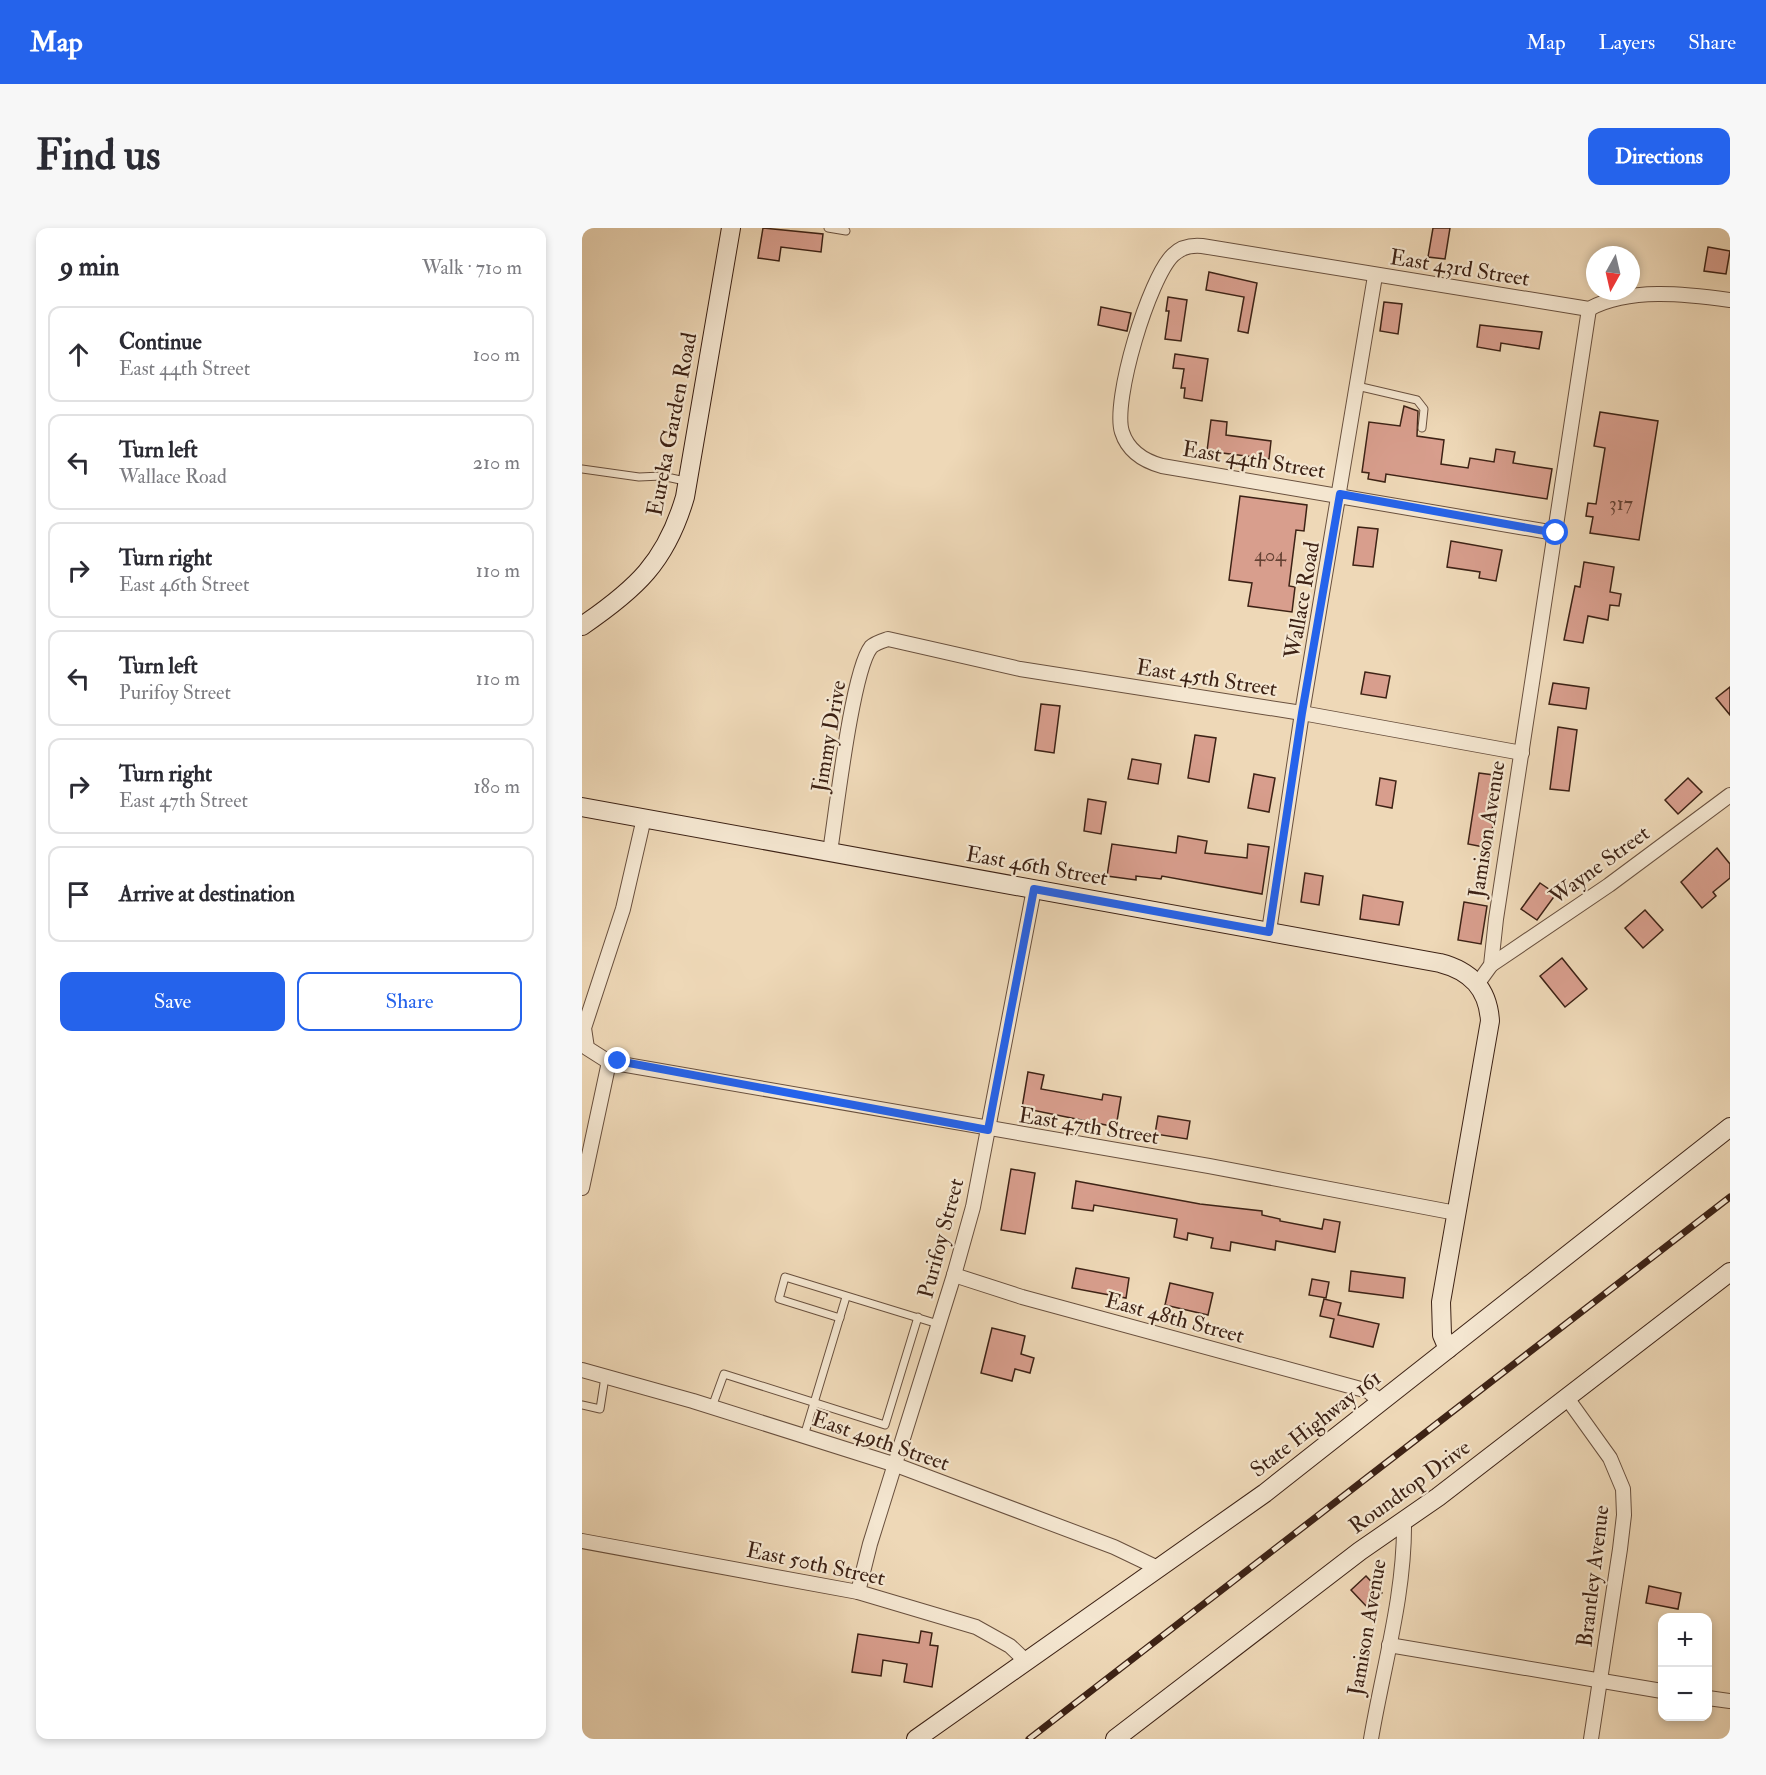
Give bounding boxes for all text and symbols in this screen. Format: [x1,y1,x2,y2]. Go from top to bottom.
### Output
text: Map [30,25,83,60]
text: Map [1526,29,1566,56]
text: Layers [1599,29,1655,56]
text: Share [1688,29,1736,56]
button: Directions [1588,128,1730,185]
text: Find us [36,130,160,182]
street label: East 43rd Street [1388,243,1532,293]
north arrow [1586,246,1640,300]
text: 9 min [60,251,119,283]
text: Walk · 710 m [422,255,522,280]
text: Continue [119,328,202,356]
street label: Eureka Garden Road [640,330,704,518]
icon: ahead [62,338,95,371]
text: 100 m [473,342,520,367]
text: East 44th Street [119,356,250,381]
street label: East 44th Street [1180,435,1327,485]
text: Turn left [119,436,198,464]
icon: left [62,446,95,479]
text: 210 m [473,450,520,475]
text: Wallace Road [119,464,227,489]
house number: 317 [1609,491,1633,516]
route start [1542,519,1568,545]
street label: Wallace Road [1278,539,1326,662]
house number: 404 [1254,542,1287,567]
text: Turn right [119,544,212,572]
icon: right [62,554,95,587]
text: 110 m [476,558,520,583]
text: East 46th Street [119,572,249,597]
text: Turn left [119,652,198,680]
street label: East 45th Street [1135,653,1279,703]
icon: left [62,662,95,695]
text: 110 m [476,666,520,691]
street label: Jimmy Drive [805,678,853,795]
text: Purifoy Street [119,680,231,705]
street label: Jamison Avenue [1462,759,1512,901]
text: Turn right [119,760,212,788]
icon: right [62,770,95,803]
text: 180 m [473,774,520,799]
text: East 47th Street [119,788,248,813]
street label: Wayne Street [1543,819,1655,911]
street label: East 46th Street [964,840,1110,892]
icon: arrive [62,878,95,911]
text: Arrive at destination [119,880,295,908]
button: Save [60,972,285,1031]
button: Share [297,972,522,1031]
route end [604,1047,630,1073]
street label: East 47th Street [1017,1101,1161,1151]
street label: Purifoy Street [912,1175,970,1301]
street label: East 48th Street [1102,1286,1247,1350]
street label: State Highway 161 [1245,1364,1387,1484]
street label: East 49th Street [808,1404,953,1478]
street label: Roundtop Drive [1343,1433,1476,1541]
street label: Brantley Avenue [1570,1504,1616,1649]
street label: East 50th Street [744,1536,888,1592]
street label: Jamison Avenue [1341,1557,1393,1699]
map controls [1658,1613,1712,1721]
button: + [1658,1613,1712,1667]
button: − [1658,1667,1712,1721]

